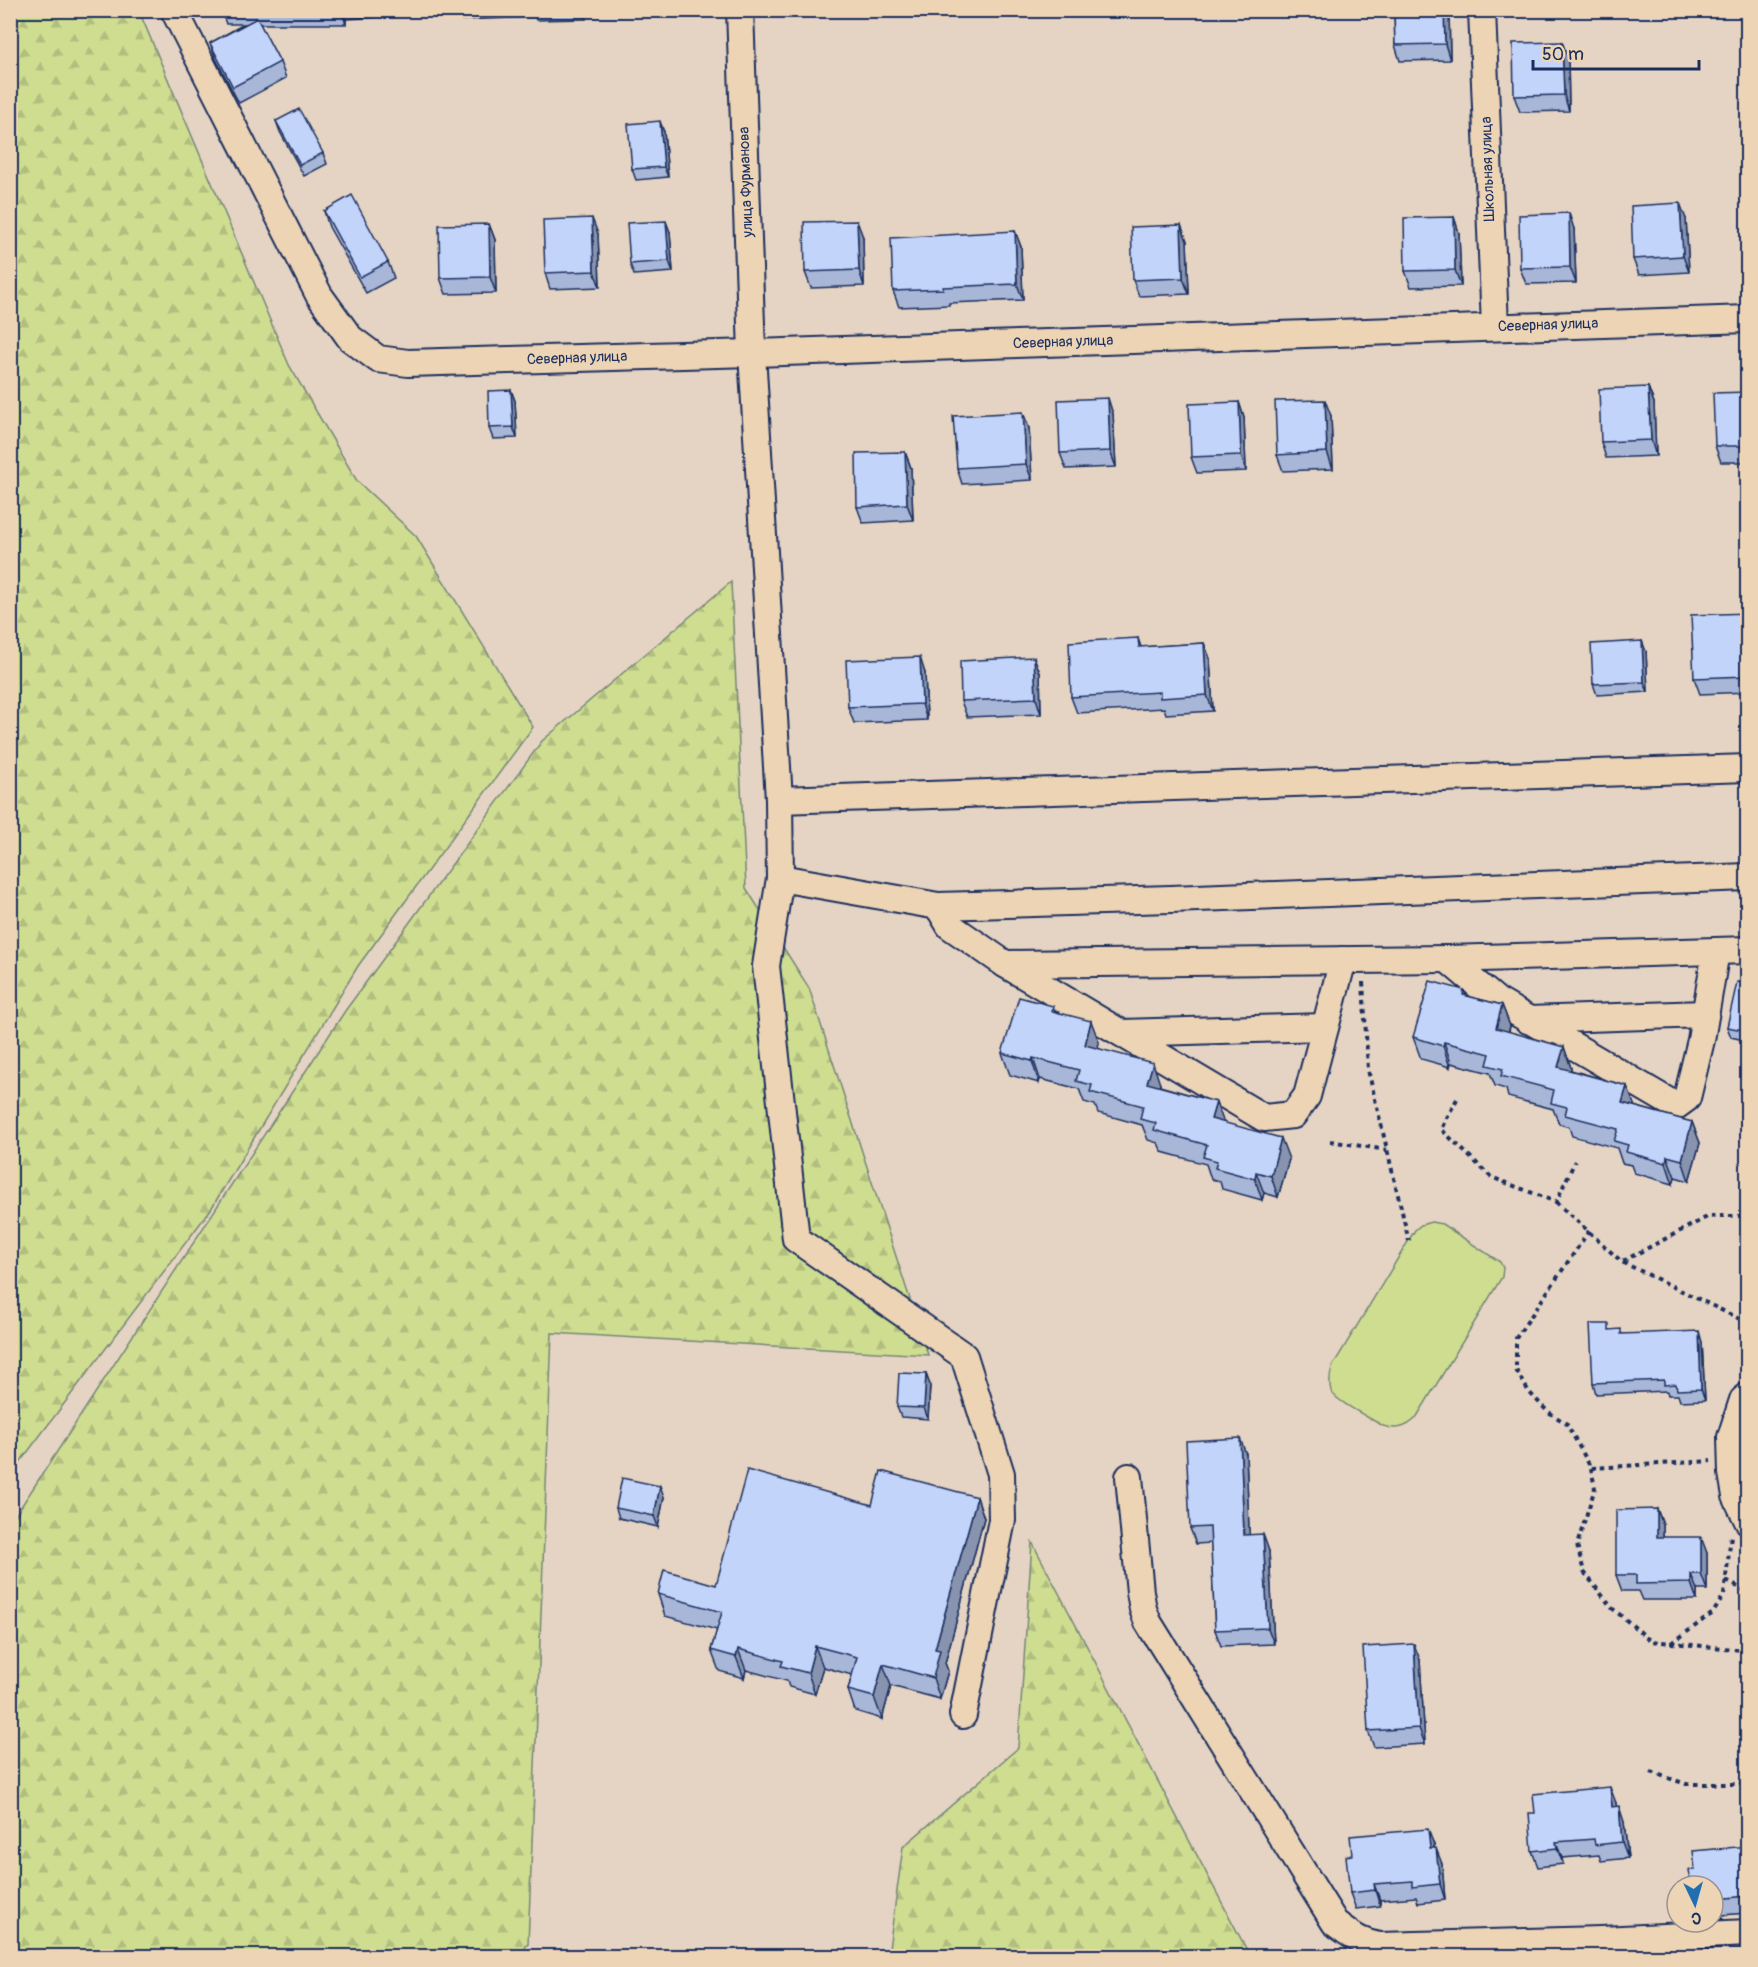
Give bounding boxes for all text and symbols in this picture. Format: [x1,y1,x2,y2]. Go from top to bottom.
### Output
scale bar [1533,33,1700,71]
text: 50 m [1542,43,1584,66]
street label: Школьная улица [1477,116,1499,222]
street label: улица Фурманова [735,126,757,239]
street label: Северная улица [1497,314,1599,336]
street label: Северная улица [1012,331,1114,353]
street label: Северная улица [526,347,628,369]
north arrow [1665,1874,1725,1934]
text: С [1690,1908,1702,1928]

